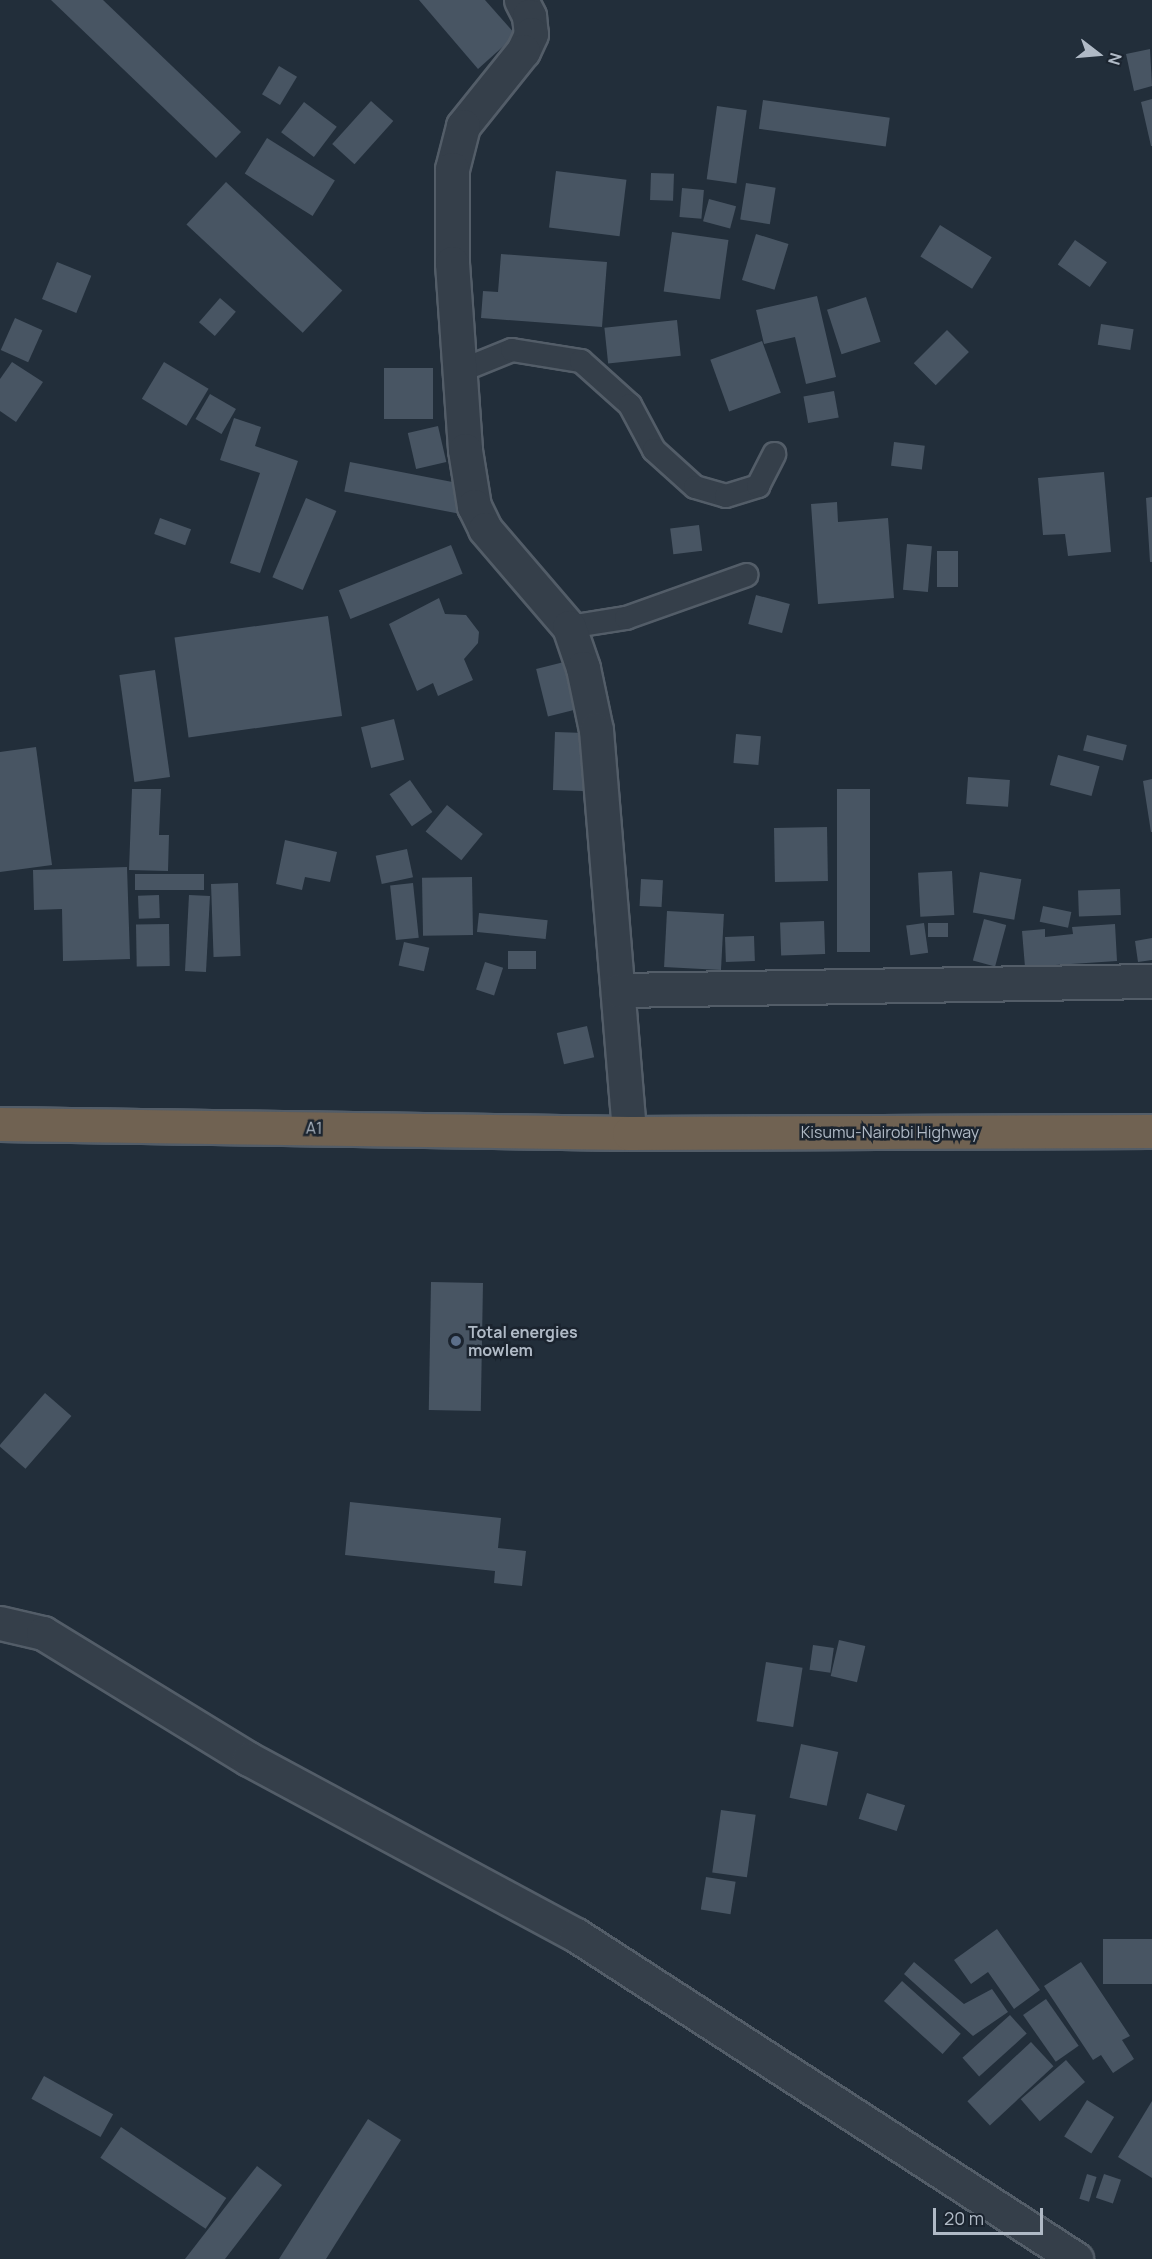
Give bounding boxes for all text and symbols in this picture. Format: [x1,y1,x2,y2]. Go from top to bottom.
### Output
north arrow [1068,24,1128,84]
text: N [1103,50,1127,68]
street label: A1 [306,1118,322,1138]
street label: Kisumu-Nairobi Highway [801,1122,979,1142]
place label: Total energies mowlem [468,1322,578,1360]
marker: Total energies mowlem [449,1334,463,1348]
scale bar [936,2196,1046,2234]
text: 20 m [944,2206,984,2230]

